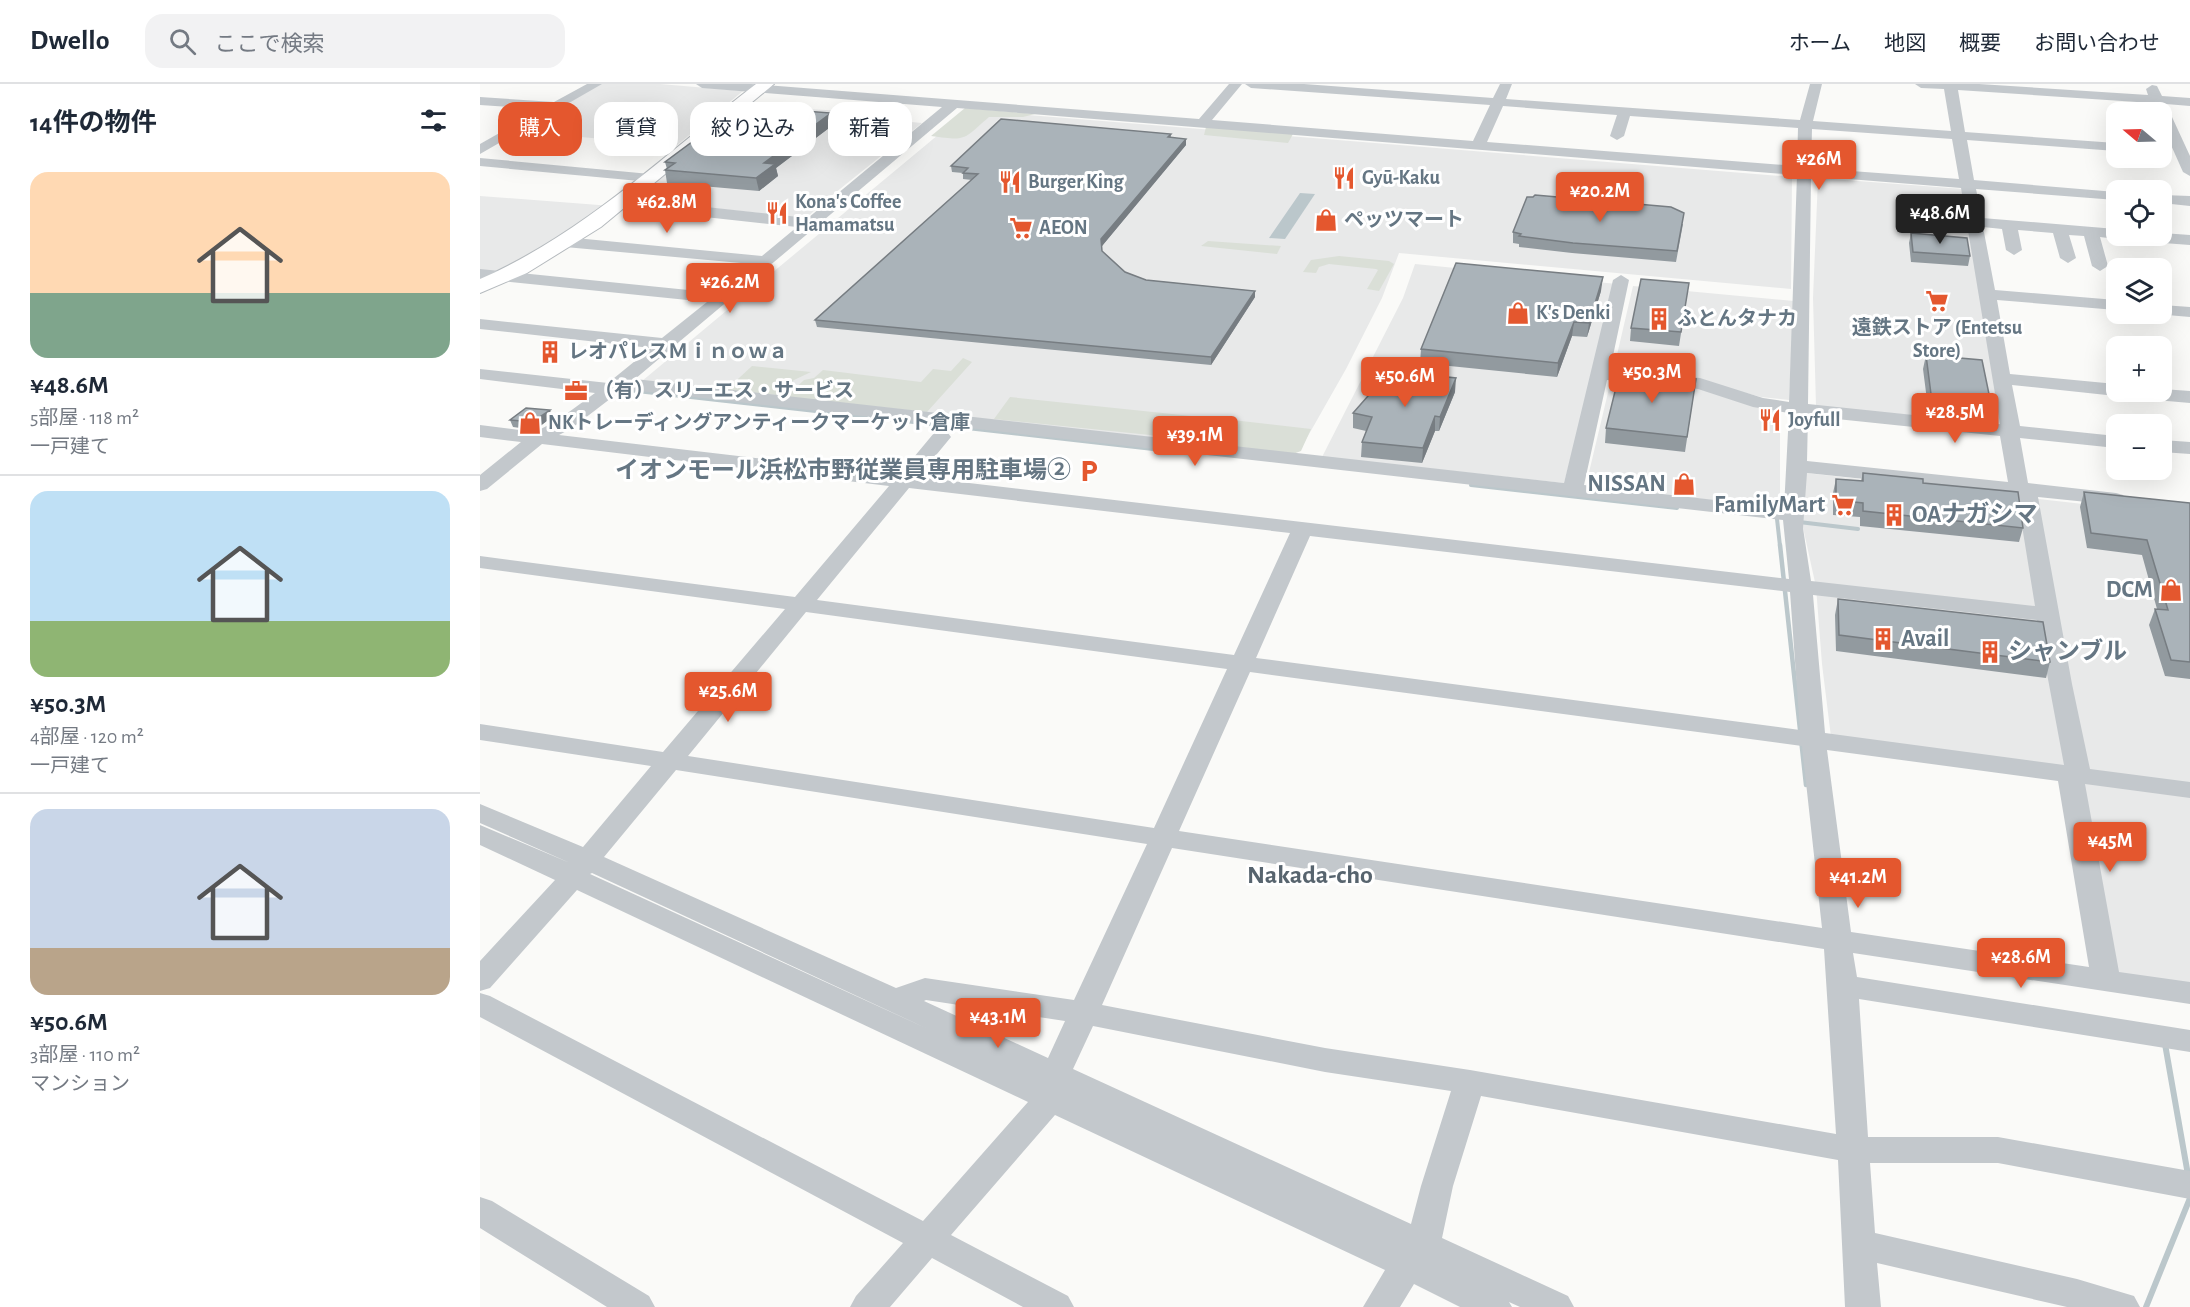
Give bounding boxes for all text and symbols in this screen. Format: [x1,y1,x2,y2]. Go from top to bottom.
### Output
search box [145,14,565,68]
icon: search [166,25,199,58]
text: Dwello [30,27,109,55]
text: ここで検索 [214,33,324,55]
text: ホーム [1789,33,1851,54]
text: 地図 [1884,33,1926,54]
text: 概要 [1959,33,2001,54]
text: お問い合わせ [2034,33,2160,54]
chip: 購入 [498,102,582,156]
chip: 賃貸 [594,102,678,156]
chip: 絞り込み [690,102,816,156]
chip: 新着 [828,102,912,156]
north arrow [2106,102,2172,168]
map controls [2106,102,2172,480]
icon: filters [417,104,450,137]
text: 14件の物件 [30,110,156,136]
pin: ¥26M [1783,140,1855,191]
text: ¥26M [1796,149,1842,169]
restaurant icon: Gyū-Kaku [1331,165,1357,191]
place label: Gyū-Kaku [1362,168,1440,188]
restaurant icon: Burger King [997,169,1023,195]
place label: Burger King [1028,172,1125,192]
pin: ¥20.2M [1551,172,1649,223]
button: locate [2106,180,2172,246]
text: ¥20.2M [1570,181,1630,201]
pin: ¥62.8M [618,183,716,234]
text: ¥62.8M [637,192,697,212]
place label: Kona's Coffee Hamamatsu [795,192,901,235]
pin: ¥48.6M [1891,194,1989,245]
restaurant icon: Kona's Coffee Hamamatsu [764,200,790,226]
text: ¥48.6M [1910,203,1970,223]
shop icon: ペッツマート [1313,207,1339,233]
place label: ペッツマート [1344,210,1464,230]
icon: home [186,211,294,319]
supermarket icon: AEON [1008,215,1034,241]
place label: AEON [1039,218,1088,238]
button: layers [2106,258,2172,324]
pin: ¥26.2M [681,263,779,314]
text: ¥26.2M [700,272,760,292]
supermarket icon: 遠鉄ストア (Entetsu Store) [1924,288,1950,314]
shop icon: K's Denki [1505,300,1531,326]
place label: K's Denki [1536,303,1610,323]
building icon: ふとんタナカ [1646,306,1672,332]
place label: ふとんタナカ [1677,308,1797,329]
place label: 遠鉄ストア (Entetsu Store) [1852,316,2023,361]
button: + [2106,336,2172,402]
building icon: レオパレスＭｉｎｏｗａ [537,339,563,365]
place label: レオパレスＭｉｎｏｗａ [568,341,788,362]
pin: ¥50.3M [1603,353,1701,404]
pin: ¥50.6M [1356,357,1454,408]
text: ¥50.3M [1623,362,1681,382]
text: ¥50.6M [1375,366,1435,386]
text: ¥48.6M [30,372,109,398]
office icon: （有）スリーエス・サービス [563,378,589,404]
place label: （有）スリーエス・サービス [594,379,854,401]
pin: ¥28.5M [1906,393,2004,444]
text: ¥28.5M [1926,402,1984,422]
restaurant icon: Joyfull [1757,407,1783,433]
text: 5部屋 · 118 m² [30,408,139,428]
shop icon: NKトレーディングアンティークマーケット倉庫 [517,410,543,436]
place label: Joyfull [1788,410,1840,430]
place label: NKトレーディングアンティークマーケット倉庫 [548,411,970,433]
button: − [2106,414,2172,480]
pin: ¥39.1M [1146,416,1244,467]
text: ¥39.1M [1167,425,1223,445]
text: 一戸建て [30,437,110,457]
place label: イオンモール浜松市野従業員専用駐車場② [615,457,1071,483]
parking icon: イオンモール浜松市野従業員専用駐車場② [1076,458,1102,484]
shop icon: NISSAN [1671,471,1697,497]
place label: NISSAN [1587,472,1666,496]
supermarket icon: FamilyMart [1830,492,1856,518]
place label: FamilyMart [1714,493,1825,517]
place label: OAナガシマ [1912,501,2037,527]
building icon: OAナガシマ [1881,502,1907,528]
icon: home [186,530,294,638]
shop icon: DCM [2158,577,2184,603]
place label: DCM [2106,578,2153,602]
building icon: Avail [1870,626,1896,652]
place label: Avail [1901,627,1949,651]
place label: シャンブル [2008,638,2127,664]
building icon: シャンブル [1977,639,2003,665]
pin: ¥25.6M [679,672,777,723]
text: ¥25.6M [699,681,757,701]
text: ¥50.3M [30,691,106,717]
text: 4部屋 · 120 m² [30,727,144,747]
text: 一戸建て [30,756,110,776]
pin: ¥45M [2074,822,2146,873]
text: ¥45M [2087,831,2133,851]
icon: home [186,848,294,956]
pin: ¥41.2M [1809,858,1907,909]
district label: Nakada-cho [1247,862,1373,888]
text: ¥41.2M [1829,867,1887,887]
pin: ¥28.6M [1972,938,2070,989]
text: ¥28.6M [1991,947,2051,967]
pin: ¥43.1M [949,998,1047,1049]
text: ¥43.1M [970,1007,1026,1027]
text: ¥50.6M [30,1009,108,1035]
text: 3部屋 · 110 m² [30,1045,140,1065]
text: マンション [30,1074,130,1094]

